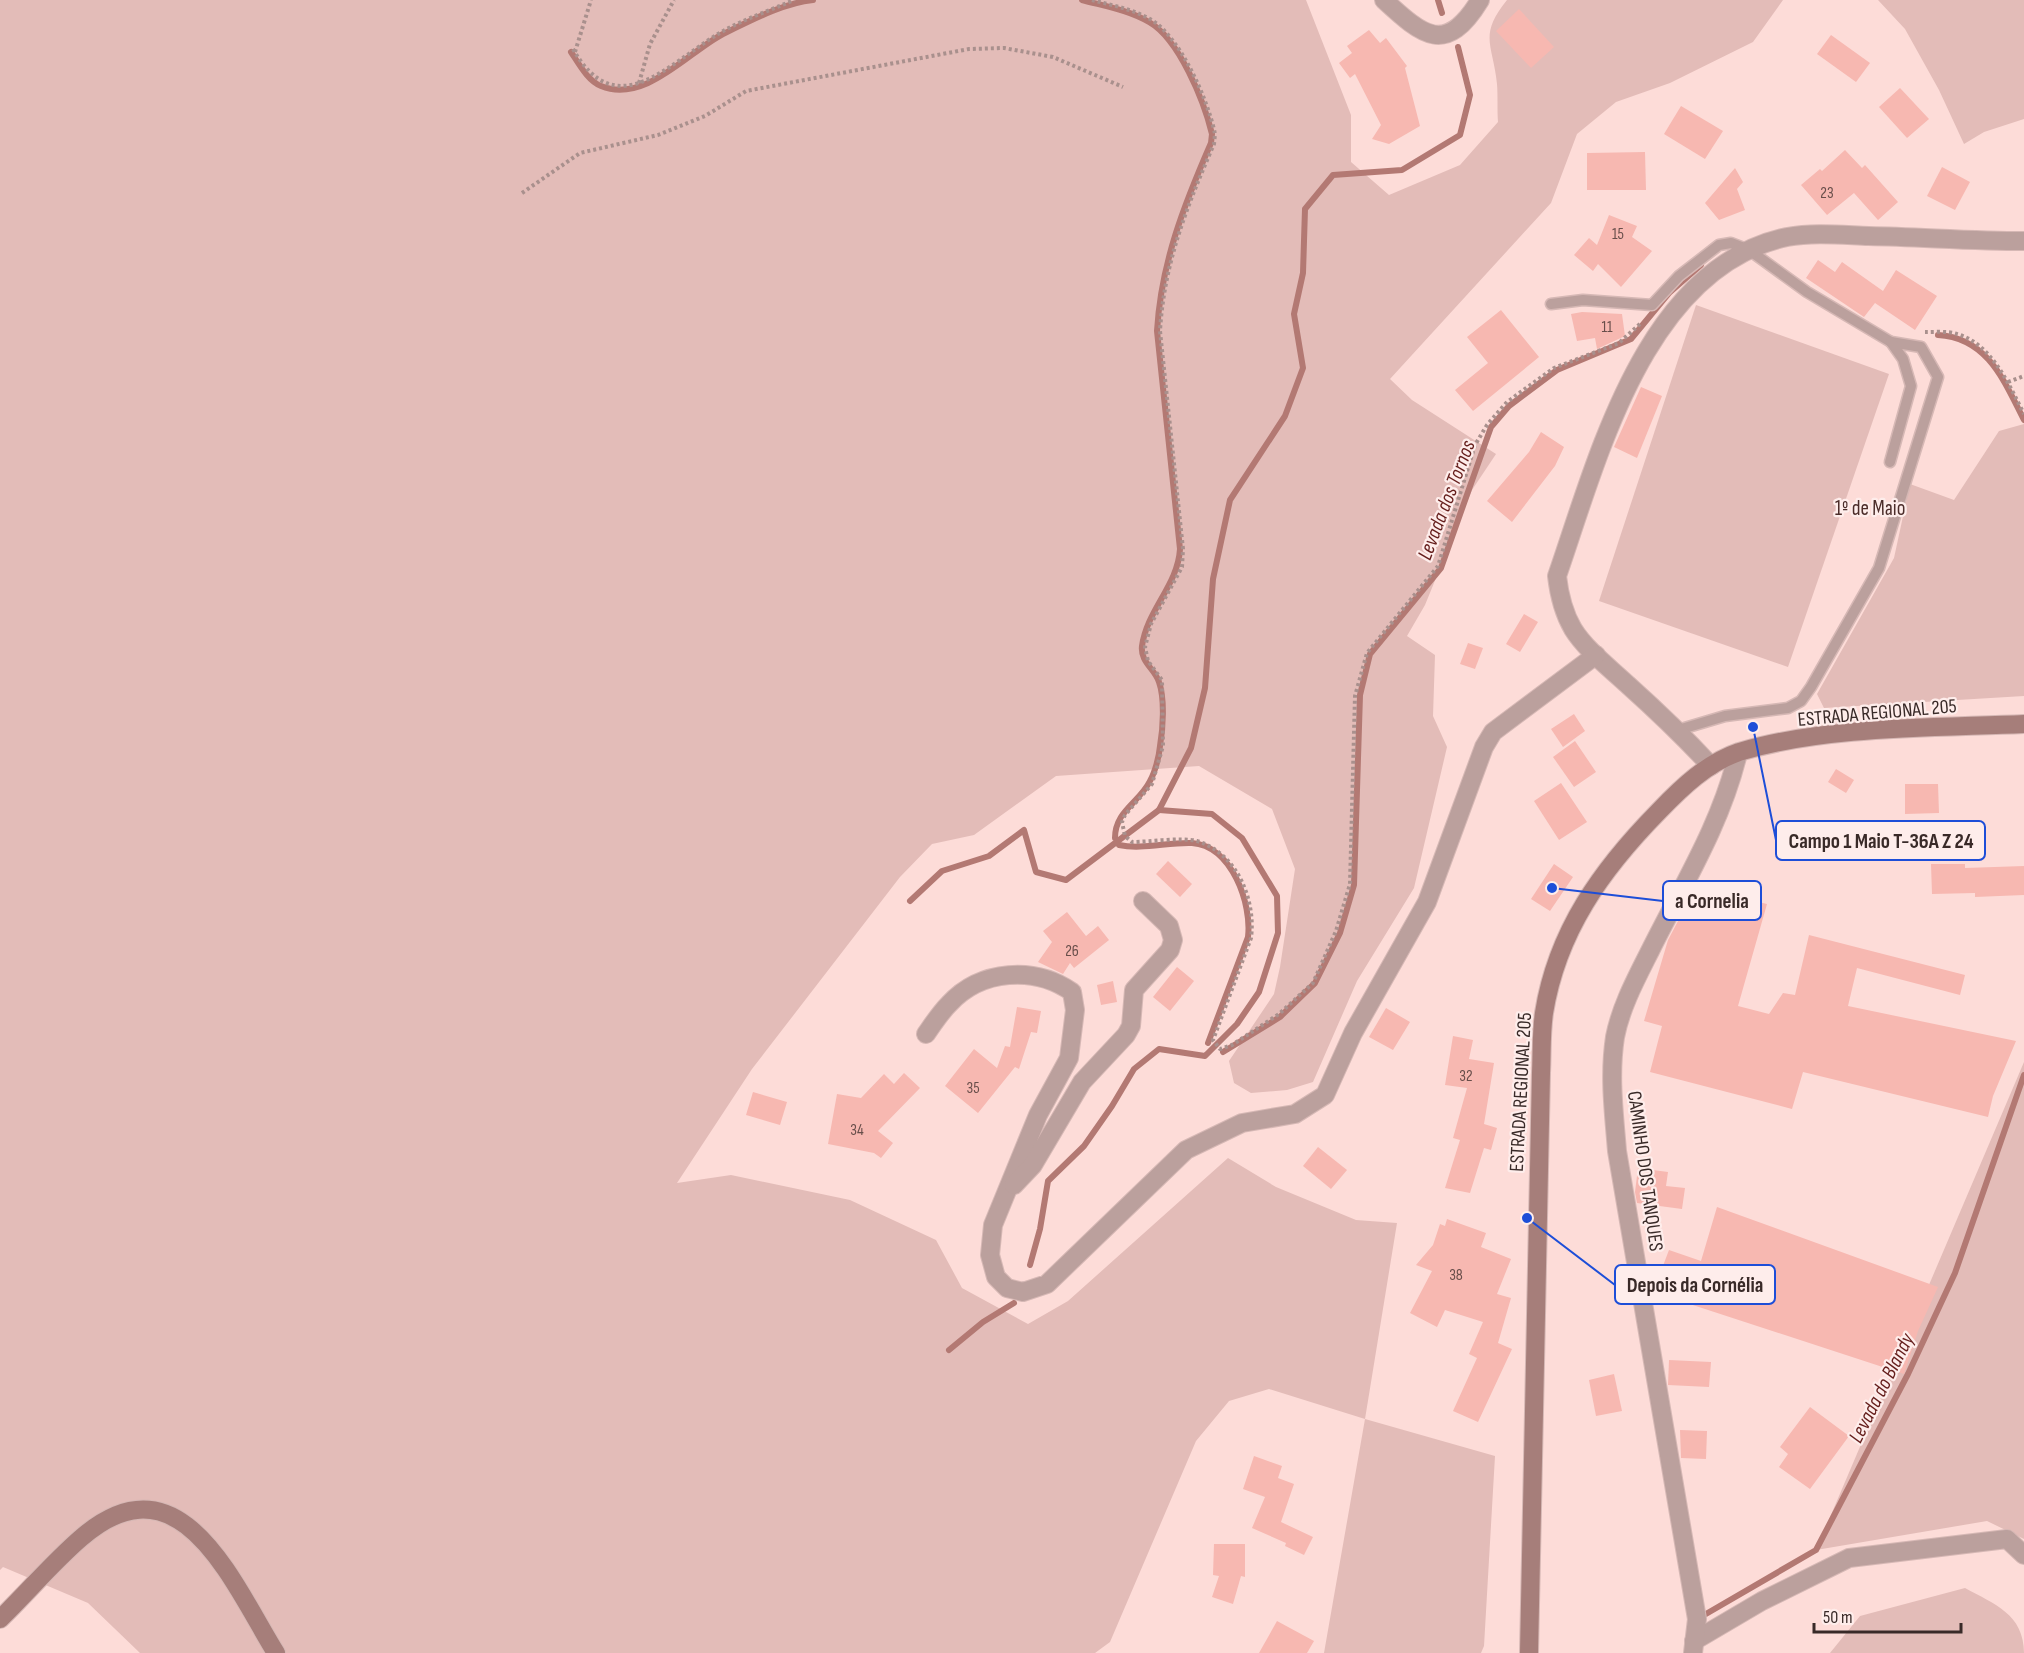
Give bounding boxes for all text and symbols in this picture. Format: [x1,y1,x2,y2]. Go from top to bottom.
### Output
house number: 23 [1820,184,1834,203]
house number: 15 [1612,225,1624,244]
house number: 11 [1601,318,1613,337]
water label: Levada dos Tornos [1412,436,1481,563]
district label: 1º de Maio [1835,496,1905,521]
street label: ESTRADA REGIONAL 205 [1797,694,1958,732]
callout: Campo 1 Maio T-36A Z 24 [1776,821,1985,860]
text: Campo 1 Maio T-36A Z 24 [1789,829,1974,854]
callout: a Cornelia [1663,881,1761,920]
text: a Cornelia [1675,889,1749,914]
house number: 26 [1065,942,1079,961]
street label: ESTRADA REGIONAL 205 [1505,1012,1537,1172]
house number: 32 [1459,1067,1473,1086]
house number: 35 [966,1079,980,1098]
street label: CAMINHO DOS TANQUES [1622,1089,1668,1253]
house number: 34 [850,1121,864,1140]
callout: Depois da Cornélia [1615,1265,1775,1304]
house number: 38 [1449,1266,1463,1285]
text: Depois da Cornélia [1627,1273,1763,1298]
water label: Levada do Blandy [1843,1328,1920,1447]
scale bar [1814,1596,1961,1634]
text: 50 m [1823,1607,1853,1628]

